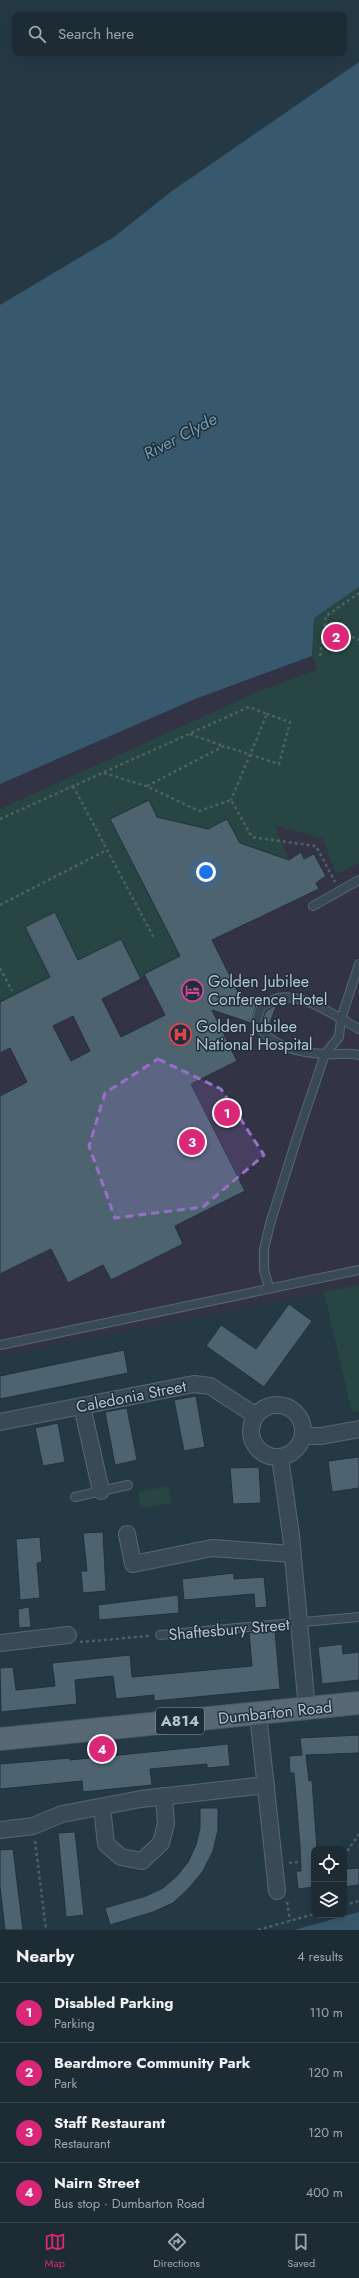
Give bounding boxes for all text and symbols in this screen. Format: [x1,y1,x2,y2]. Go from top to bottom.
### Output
search box [12,12,347,56]
icon: search [26,23,48,45]
text: Search here [58,23,134,45]
water label: River Clyde [139,406,221,465]
pin: 2 [323,622,349,652]
your location [196,862,216,882]
place label: Golden Jubilee Conference Hotel [208,970,327,1011]
hotel icon: Golden Jubilee Conference Hotel [179,977,205,1003]
place label: Golden Jubilee National Hospital [196,1015,313,1056]
hospital icon: Golden Jubilee National Hospital [167,1022,193,1048]
pin: 1 [214,1098,240,1128]
pin: 3 [179,1127,205,1157]
street label: Caledonia Street [74,1375,188,1418]
street label: Shaftesbury Street [168,1613,291,1646]
street label: Dumbarton Road [217,1695,333,1730]
road number: A814 [156,1708,204,1734]
pin: 4 [89,1734,115,1764]
map controls [311,1846,347,1918]
button: locate [311,1846,347,1882]
button: layers [311,1882,347,1918]
text: Nearby [16,1944,74,1968]
text: 4 results [297,1947,343,1966]
text: Disabled Parking [54,1992,173,2014]
text: 1 [26,2003,32,2022]
text: 110 m [309,2003,343,2022]
text: Parking [54,2014,95,2033]
text: Beardmore Community Park [54,2052,251,2074]
text: 2 [25,2063,33,2082]
text: 120 m [308,2063,343,2082]
text: Park [54,2074,77,2093]
text: Staff Restaurant [54,2112,165,2134]
text: 3 [25,2123,33,2142]
text: 120 m [308,2123,343,2142]
text: Restaurant [54,2134,110,2153]
text: Nairn Street [54,2172,139,2194]
text: 4 [24,2183,34,2202]
text: 400 m [306,2183,343,2202]
text: Bus stop · Dumbarton Road [54,2194,205,2213]
tab: Map [44,2231,66,2271]
tab: Directions [153,2231,200,2271]
tab: Saved [287,2231,315,2271]

